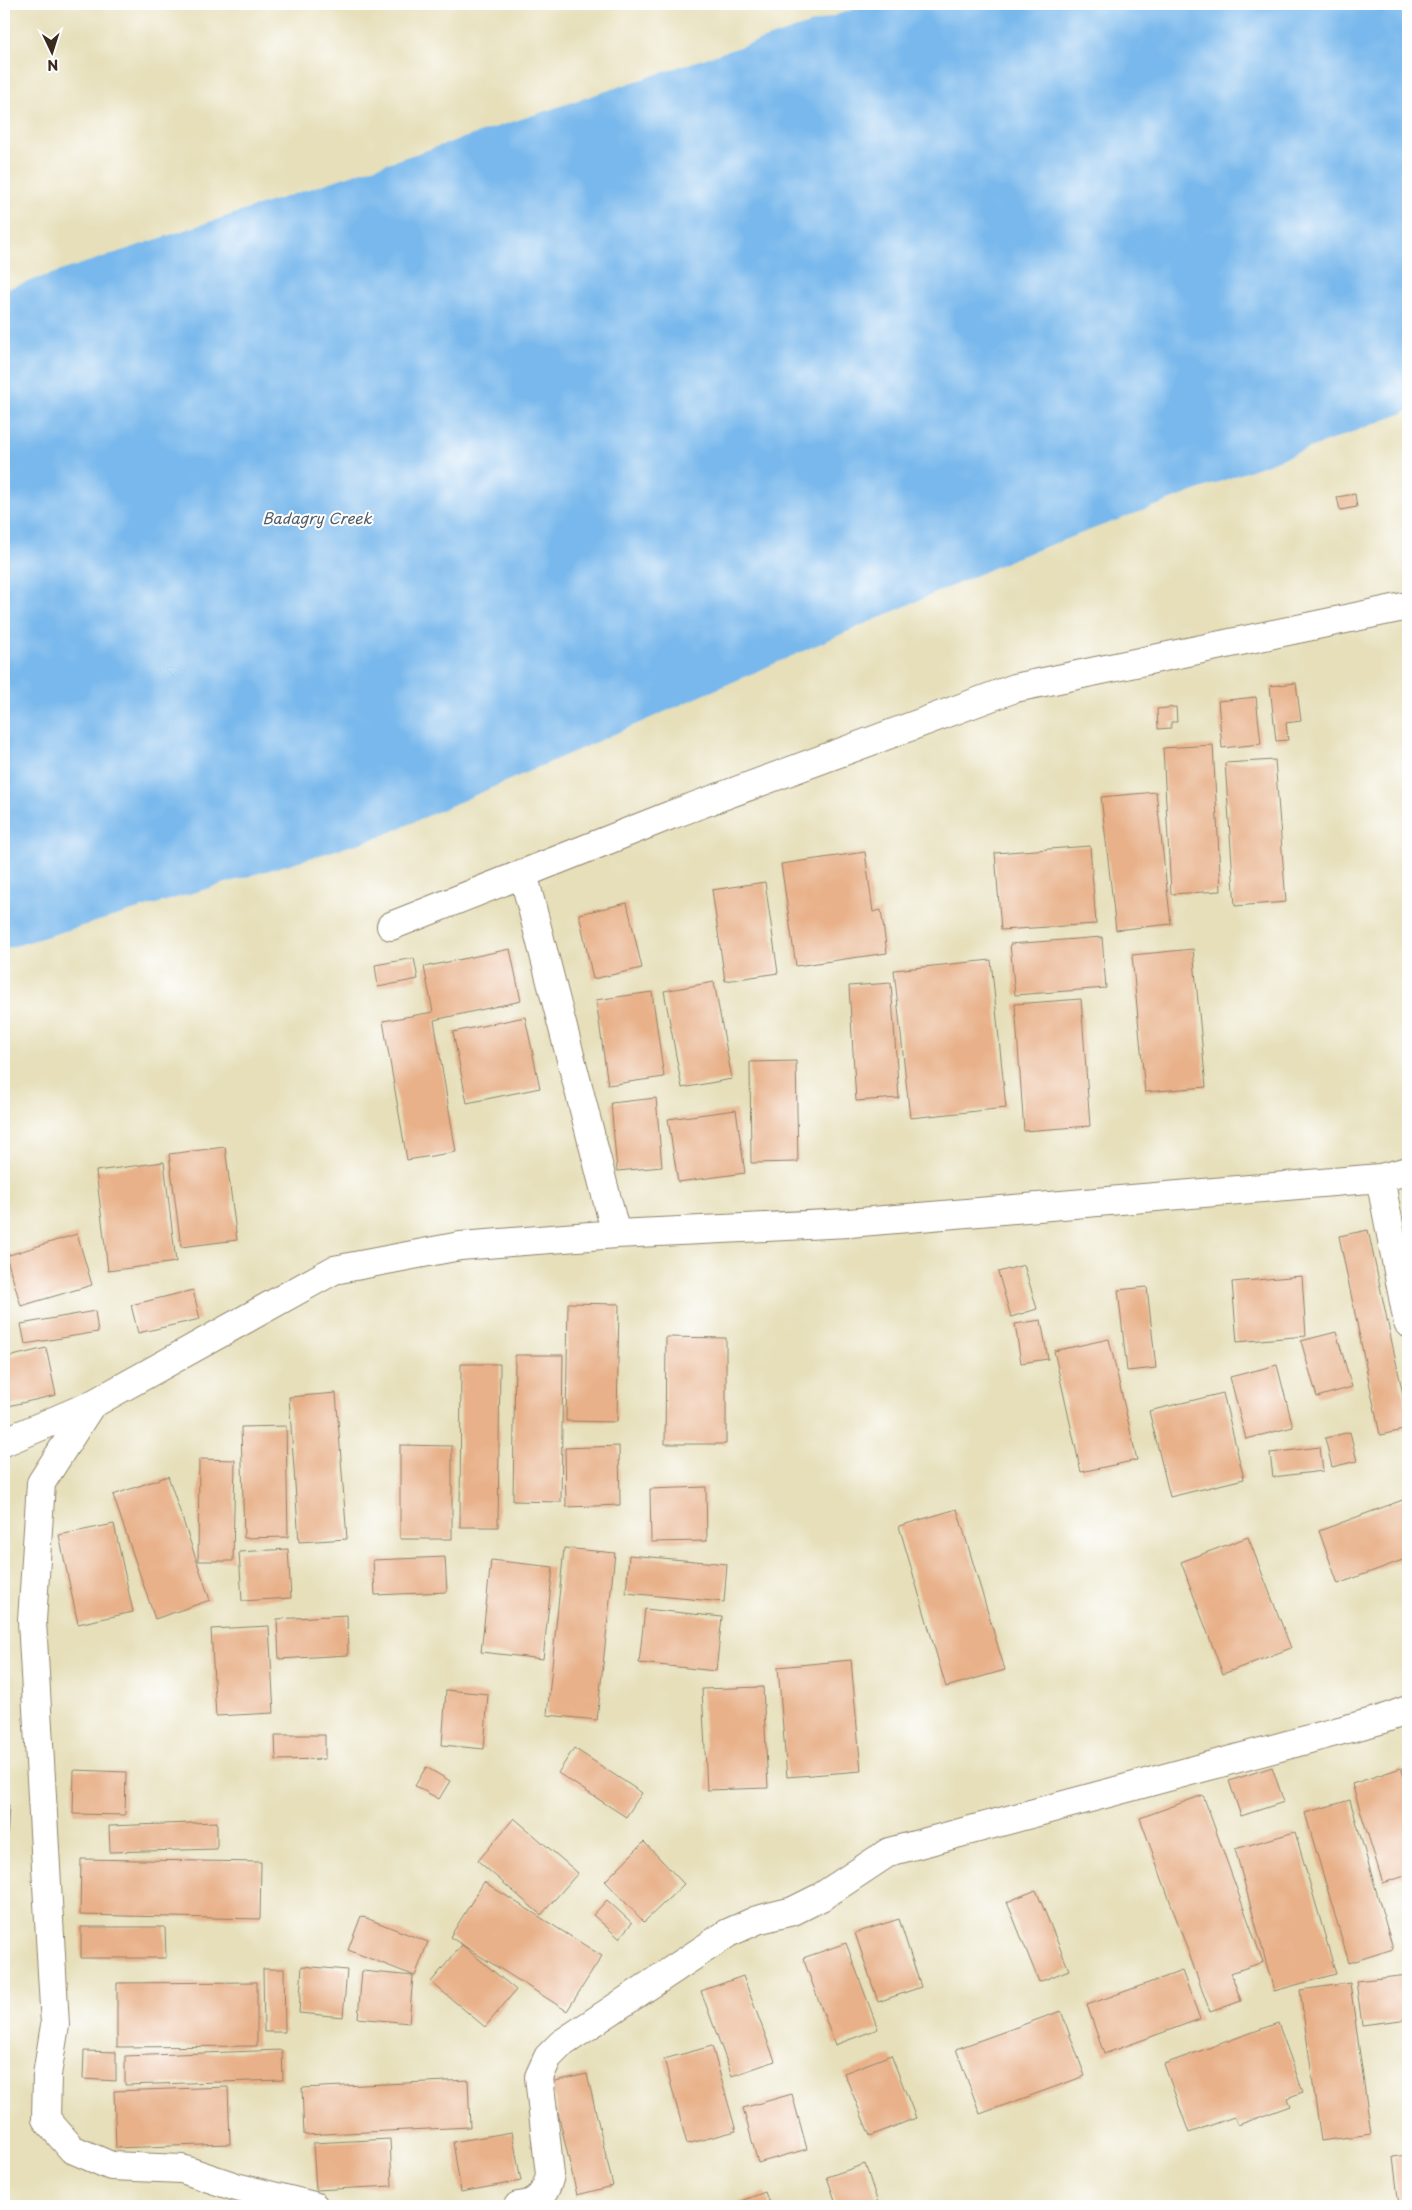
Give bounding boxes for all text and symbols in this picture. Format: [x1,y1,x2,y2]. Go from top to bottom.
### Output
north arrow [28,28,78,78]
text: N [47,55,59,76]
water label: Badagry Creek [262,506,373,529]

